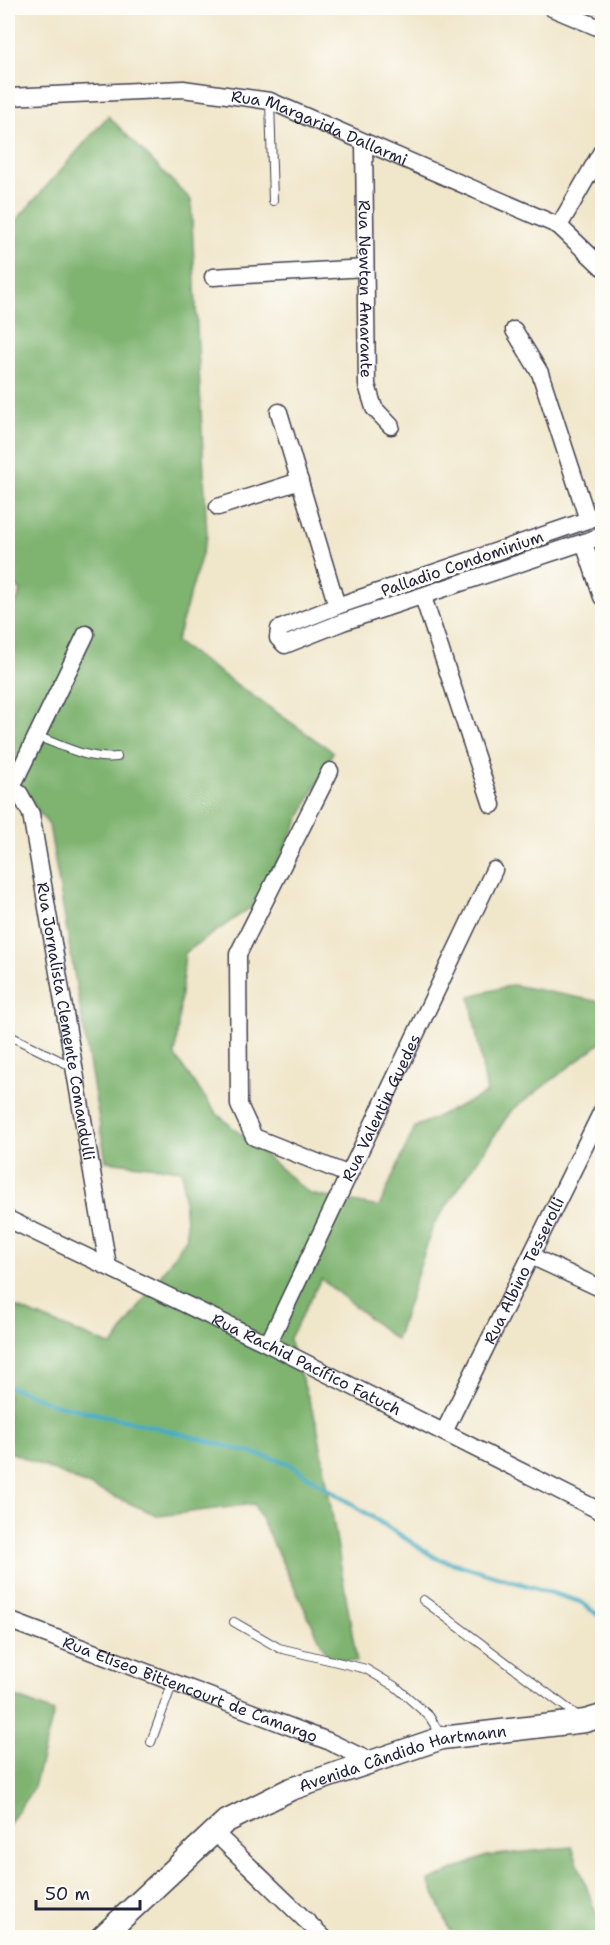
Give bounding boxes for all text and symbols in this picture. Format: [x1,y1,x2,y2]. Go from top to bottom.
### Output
street label: Rua Margarida Dallarmi [230,86,411,170]
street label: Rua Newton Amarante [354,200,377,378]
street label: Palladio Condominium [378,526,546,601]
street label: Rua Jornalista Clemente Comandulli [32,880,100,1162]
street label: Rua Valentin Guedes [337,1031,425,1185]
street label: Rua Albino Tesserolli [479,1194,569,1348]
street label: Rua Rachid Pacífico Fatuch [208,1309,405,1420]
street label: Rua Eliseo Bittencourt de Camargo [60,1632,321,1747]
street label: Avenida Cândido Hartmann [296,1720,508,1797]
scale bar [36,1873,140,1911]
text: 50 m [45,1882,90,1906]

